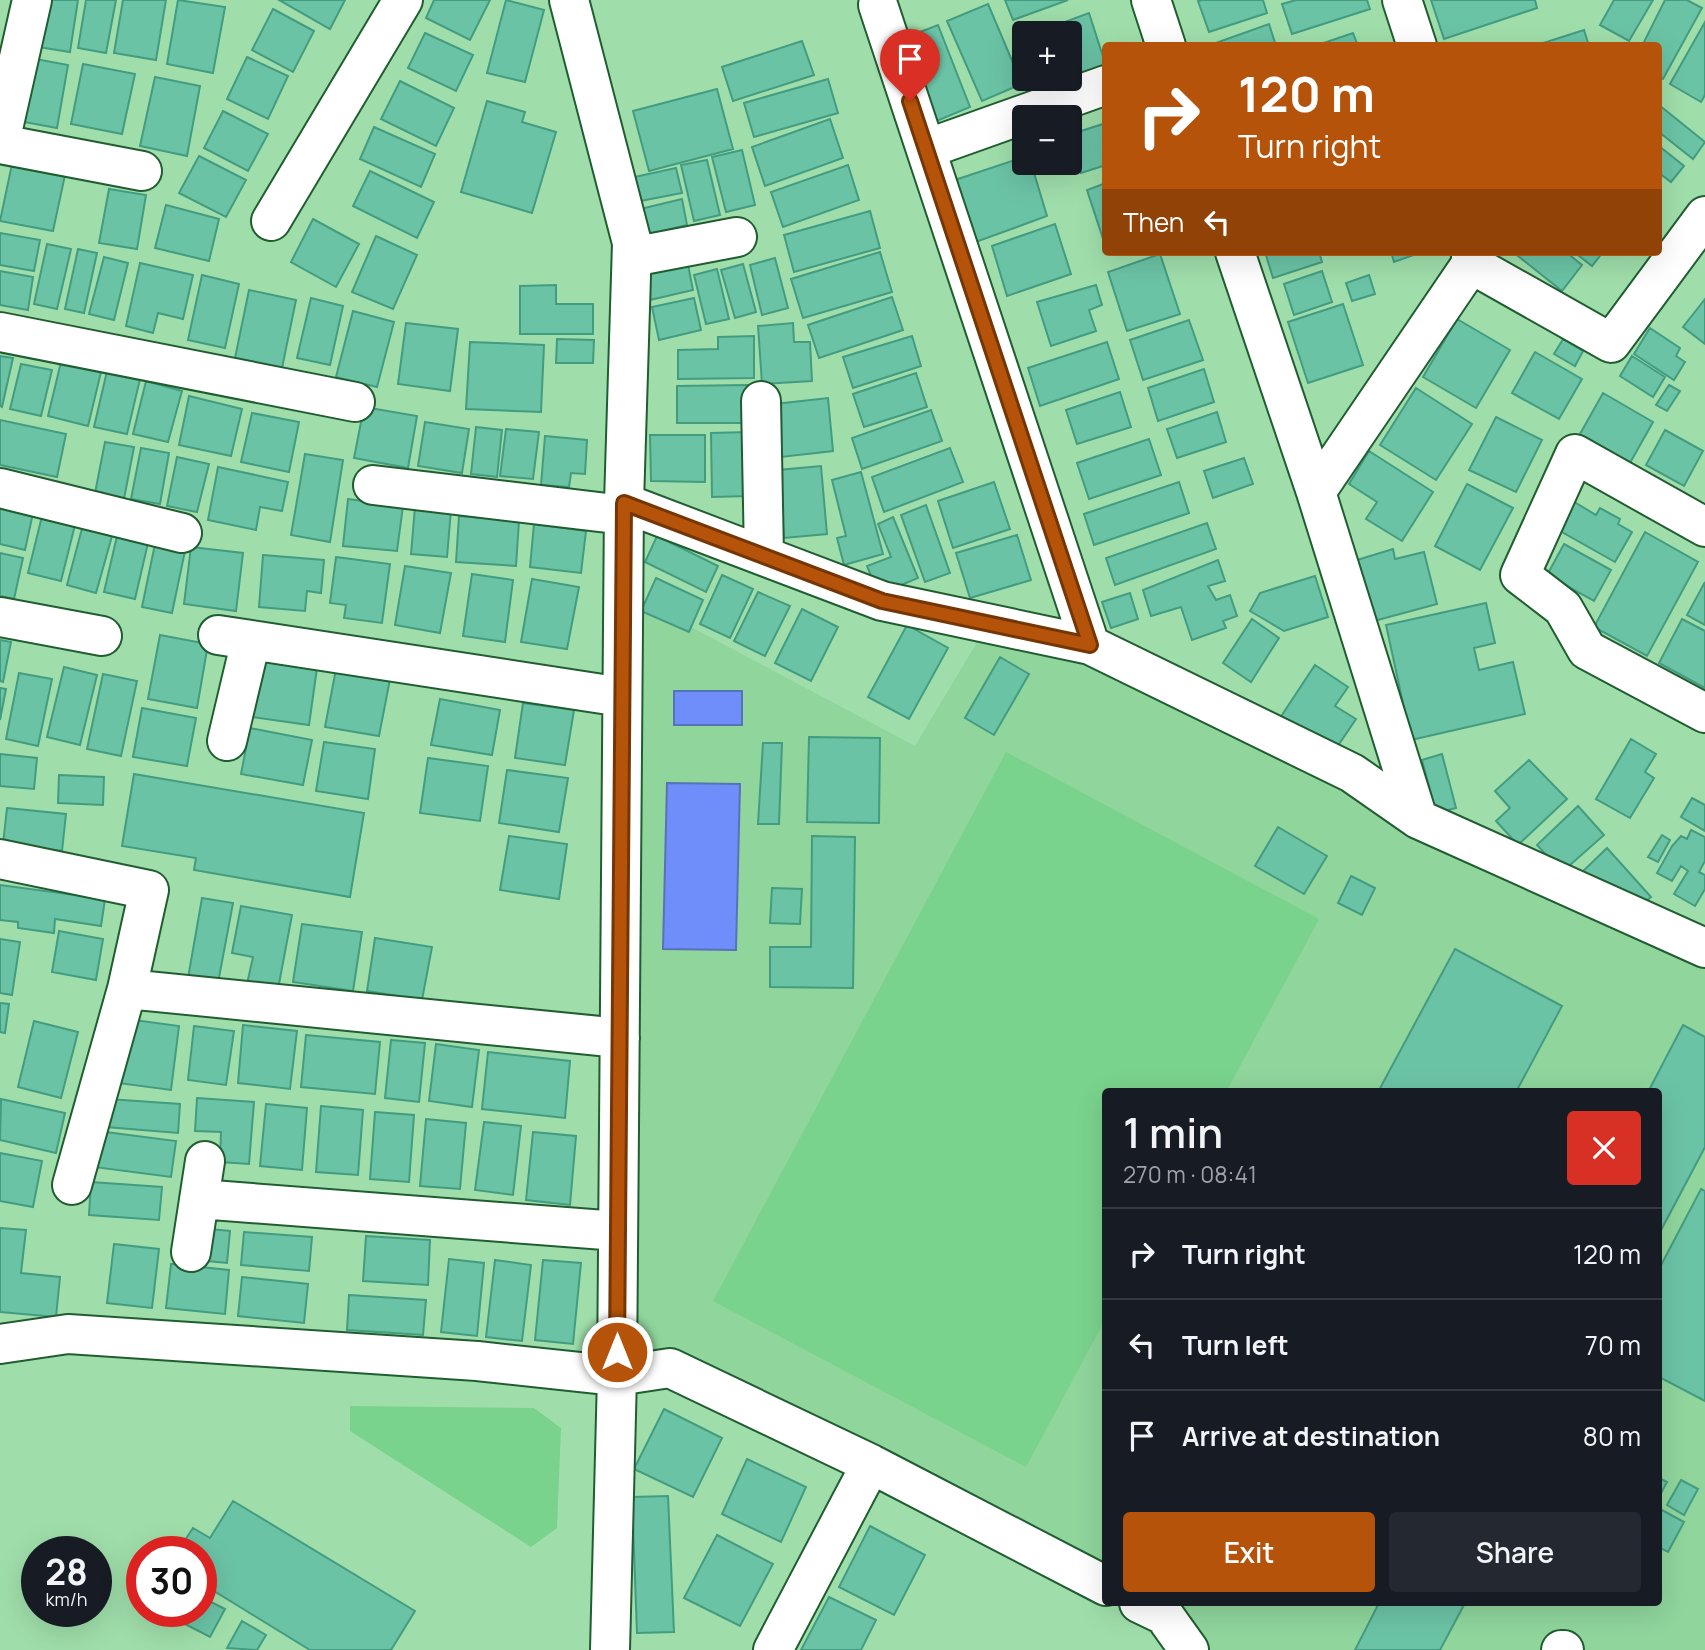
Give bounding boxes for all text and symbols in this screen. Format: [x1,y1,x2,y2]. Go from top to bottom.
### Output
map controls [1012,21,1082,175]
button: + [1012,21,1082,91]
pin [880,29,940,101]
icon: arrive [891,40,929,78]
text: 120 m [1238,60,1375,127]
icon: right [1123,70,1214,161]
button: − [1012,105,1082,175]
text: Turn right [1238,124,1381,168]
icon: left [1198,203,1236,241]
text: Then [1123,204,1184,240]
text: 1 min [1123,1103,1223,1161]
button: close [1567,1111,1641,1185]
text: 270 m · 08:41 [1123,1158,1257,1190]
icon: right [1123,1235,1161,1273]
text: Turn right [1182,1236,1306,1272]
text: 120 m [1573,1236,1641,1272]
position arrow [580,1315,654,1389]
icon: left [1123,1326,1161,1364]
text: Turn left [1182,1327,1289,1363]
text: 70 m [1585,1327,1641,1363]
icon: arrive [1123,1417,1161,1455]
text: Arrive at destination [1182,1418,1440,1454]
text: 80 m [1583,1418,1641,1454]
button: Exit [1123,1512,1375,1592]
button: Share [1389,1512,1641,1592]
speed limit sign: 30 [126,1536,217,1627]
text: 28 [45,1548,88,1596]
text: km/h [46,1587,87,1611]

